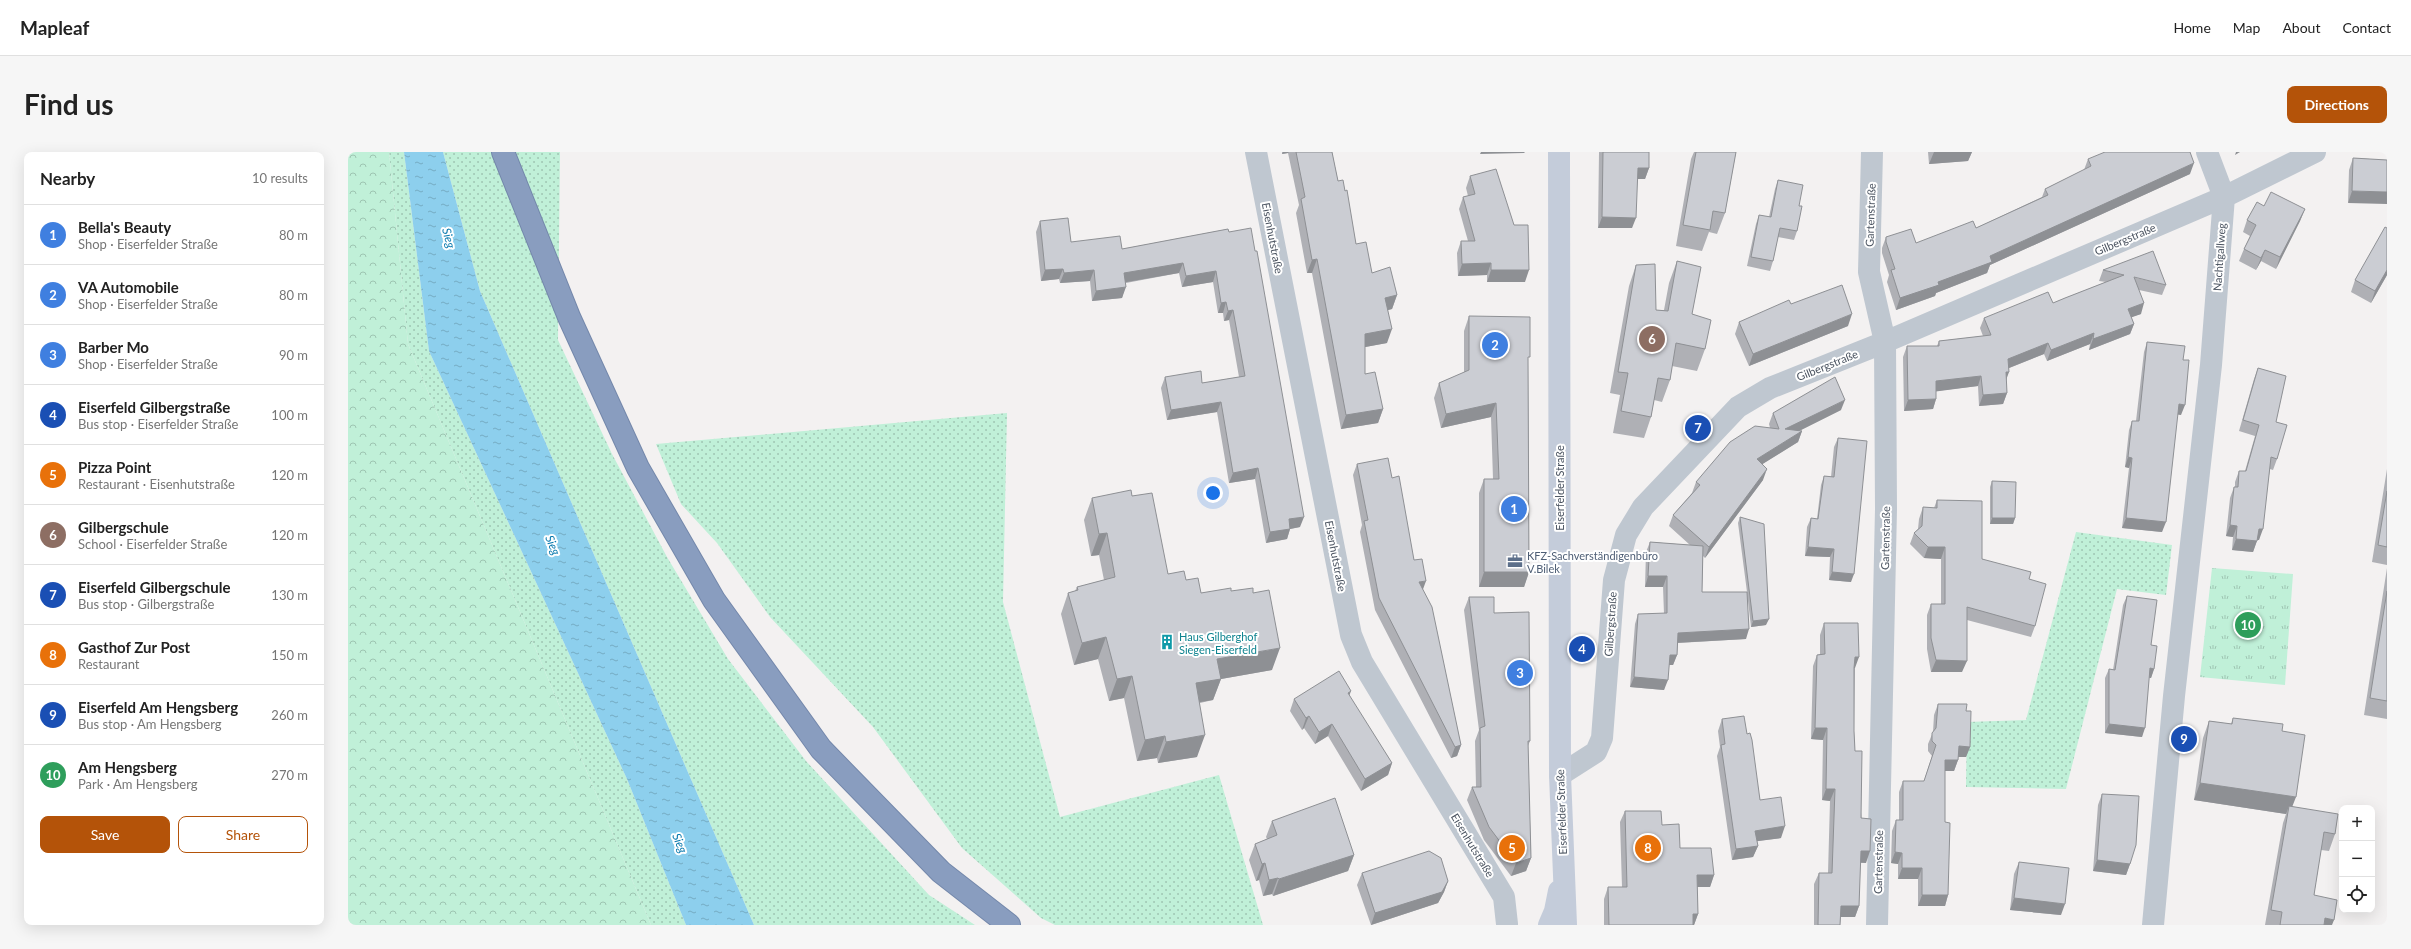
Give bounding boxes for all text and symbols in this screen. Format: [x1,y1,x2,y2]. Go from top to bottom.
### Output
text: Mapleaf [20,16,89,39]
text: Home [2173,19,2211,36]
text: Map [2233,19,2260,36]
text: About [2282,19,2320,36]
text: Contact [2342,19,2391,36]
button: Directions [2287,86,2387,123]
text: Find us [24,87,114,121]
text: Nearby [40,168,95,189]
text: 10 results [252,170,308,186]
street label: Gartenstraße [1862,183,1878,247]
street label: Eisenhutstraße [1260,201,1286,275]
text: Bella's Beauty [78,218,171,236]
street label: Gilbergstraße [2093,220,2158,258]
street label: Nachtigallweg [2210,222,2228,292]
water label: Sieg [439,226,459,250]
text: 1 [49,227,57,243]
text: 80 m [279,227,308,243]
text: Shop · Eiserfelder Straße [78,236,218,252]
text: VA Automobile [78,278,179,296]
text: 2 [49,287,57,303]
text: 80 m [279,287,308,303]
text: Shop · Eiserfelder Straße [78,296,218,312]
pin: 6 [1639,324,1665,354]
pin: 2 [1482,330,1508,360]
text: Barber Mo [78,338,149,356]
text: 3 [49,347,57,363]
text: 90 m [279,347,308,363]
street label: Gilbergstraße [1794,347,1860,383]
text: Shop · Eiserfelder Straße [78,356,218,372]
text: Eiserfeld Gilbergstraße [78,398,230,416]
text: 4 [49,407,57,423]
text: 100 m [271,407,308,423]
pin: 7 [1685,413,1711,443]
text: Bus stop · Eiserfelder Straße [78,416,238,432]
street label: Eiserfelder Straße [1553,445,1566,531]
text: Pizza Point [78,458,151,476]
text: 5 [49,467,57,483]
text: 120 m [271,467,308,483]
text: Restaurant · Eisenhutstraße [78,476,235,492]
your location [1203,483,1223,503]
pin: 1 [1501,494,1527,524]
street label: Gartenstraße [1878,506,1892,570]
text: Gilbergschule [78,518,169,536]
street label: Eisenhutstraße [1323,519,1349,593]
text: 6 [49,527,57,543]
text: 120 m [271,527,308,543]
water label: Sieg [542,533,564,557]
text: School · Eiserfelder Straße [78,536,227,552]
place label: KFZ-Sachverständigenbüro V.Bilek [1527,549,1658,575]
office icon: KFZ-Sachverständigenbüro V.Bilek [1506,552,1524,570]
text: Eiserfeld Gilbergschule [78,578,231,596]
text: 7 [49,587,57,603]
text: 130 m [271,587,308,603]
street label: Gilbergstraße [1601,591,1619,657]
text: Bus stop · Gilbergstraße [78,596,214,612]
pin: 10 [2235,610,2261,640]
place label: Haus Gilberghof Siegen-Eiserfeld [1179,630,1257,656]
building icon: Haus Gilberghof Siegen-Eiserfeld [1158,633,1176,651]
pin: 4 [1569,634,1595,664]
text: Gasthof Zur Post [78,638,190,656]
text: 8 [49,647,57,663]
text: 150 m [271,647,308,663]
text: Restaurant [78,656,140,672]
pin: 3 [1507,658,1533,688]
text: Eiserfeld Am Hengsberg [78,698,238,716]
text: 9 [49,707,57,723]
text: 260 m [271,707,308,723]
text: Bus stop · Am Hengsberg [78,716,222,732]
pin: 9 [2171,724,2197,754]
text: Am Hengsberg [78,758,177,776]
text: 10 [45,767,61,783]
text: 270 m [271,767,308,783]
street label: Eiserfelder Straße [1553,769,1569,855]
text: Park · Am Hengsberg [78,776,198,792]
map controls [2339,805,2375,913]
button: + [2339,805,2375,841]
street label: Eisenhutstraße [1449,811,1497,879]
button: Save [40,816,170,853]
button: Share [178,816,308,853]
street label: Gartenstraße [1871,830,1885,894]
water label: Sieg [669,831,691,855]
pin: 5 [1499,833,1525,863]
pin: 8 [1635,833,1661,863]
button: − [2339,841,2375,877]
button: locate [2339,877,2375,913]

